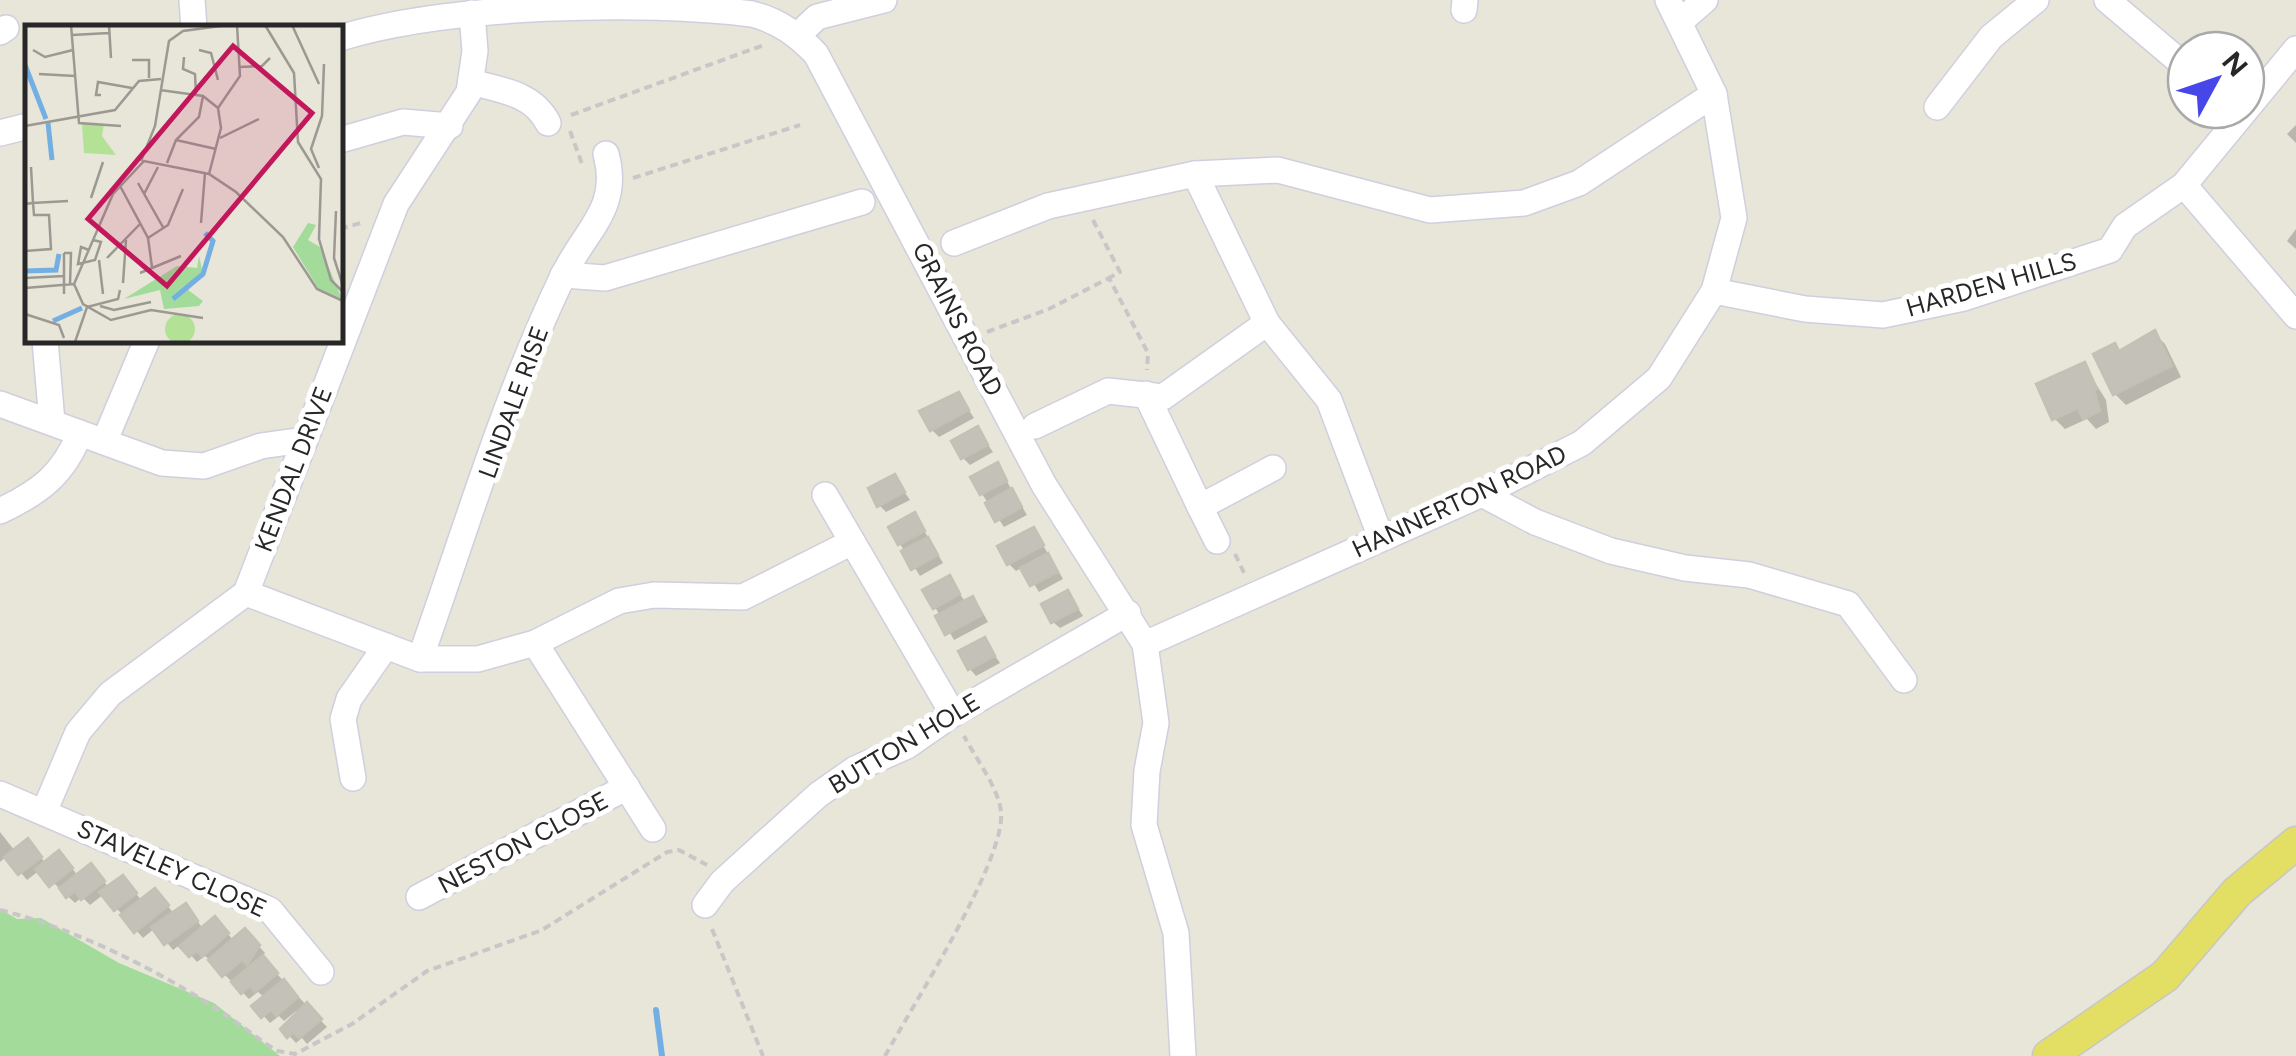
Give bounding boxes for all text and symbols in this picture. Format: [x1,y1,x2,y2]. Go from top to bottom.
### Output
inset map [25,25,342,342]
north arrow [2166,30,2266,130]
text: N [2215,45,2255,83]
street label: GRAINS ROAD [906,237,1010,401]
street label: HARDEN HILLS [1902,245,2080,323]
street label: LINDALE RISE [472,322,554,482]
street label: KENDAL DRIVE [248,382,338,556]
street label: HANNERTON ROAD [1347,438,1571,564]
street label: BUTTON HOLE [823,686,985,800]
street label: NESTON CLOSE [433,785,613,899]
street label: STAVELEY CLOSE [72,813,272,923]

